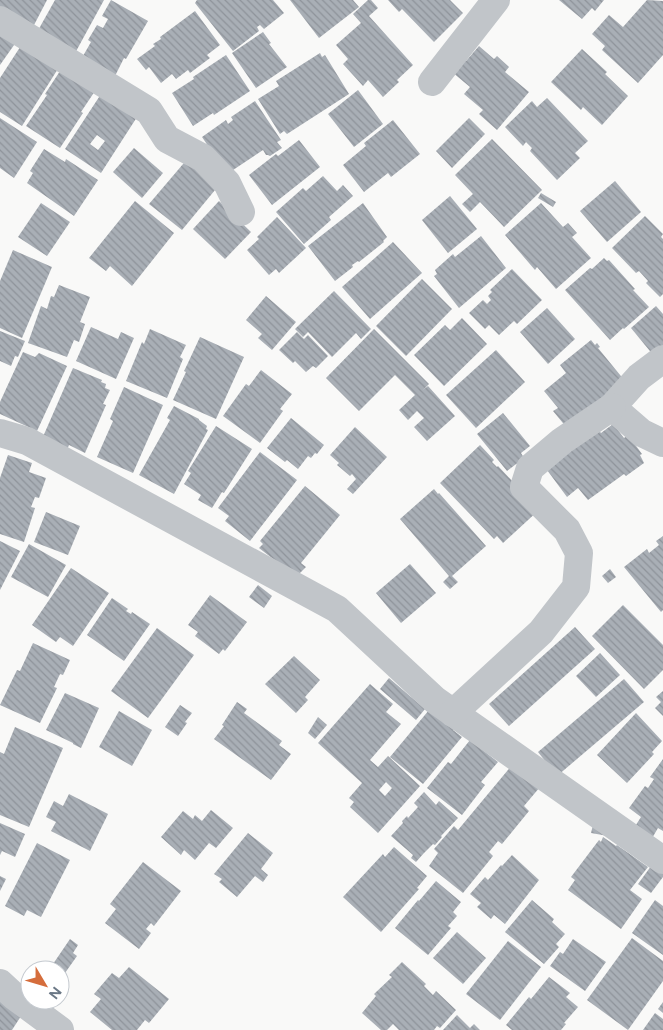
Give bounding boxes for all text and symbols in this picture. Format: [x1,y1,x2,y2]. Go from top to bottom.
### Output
north arrow [20,960,70,1010]
text: N [45,983,65,1002]

